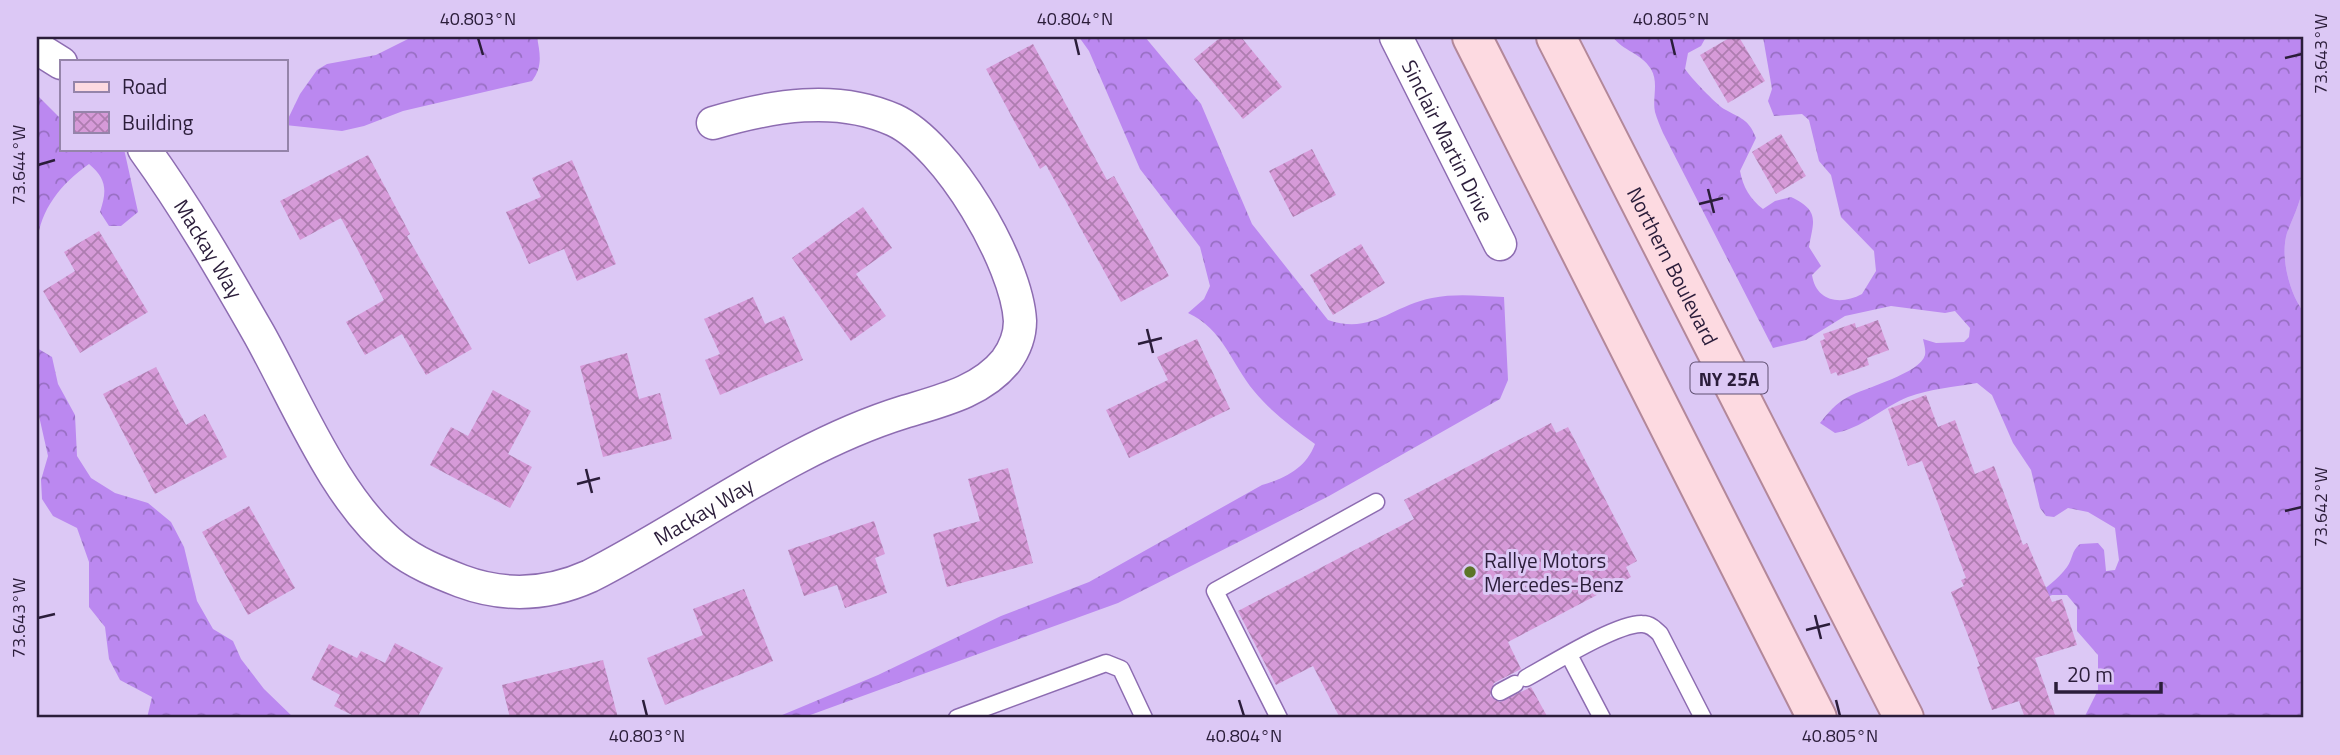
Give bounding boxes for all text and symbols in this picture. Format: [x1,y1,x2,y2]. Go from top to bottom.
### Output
text: 40.803°N [440,5,516,32]
text: 40.804°N [1037,5,1113,32]
text: 40.805°N [1633,5,1709,32]
text: 73.643°W [2307,14,2334,94]
street label: Sinclair Martin Drive [1394,54,1502,227]
legend [60,60,287,150]
text: Road [122,70,167,102]
text: Building [122,106,194,138]
text: 73.644°W [5,125,32,205]
street label: Northern Boulevard [1619,181,1727,351]
street label: Mackay Way [166,193,251,305]
road number: NY 25A [1690,362,1768,394]
text: 73.642°W [2307,467,2334,547]
street label: Mackay Way [647,469,759,554]
place label: Rallye Motors Mercedes-Benz [1484,544,1624,600]
marker: Rallye Motors Mercedes-Benz [1462,564,1478,580]
text: 73.643°W [5,578,32,658]
scale bar [2056,650,2162,694]
text: 20 m [2067,658,2113,690]
text: 40.803°N [609,722,685,749]
text: 40.804°N [1206,722,1282,749]
text: 40.805°N [1802,722,1878,749]

